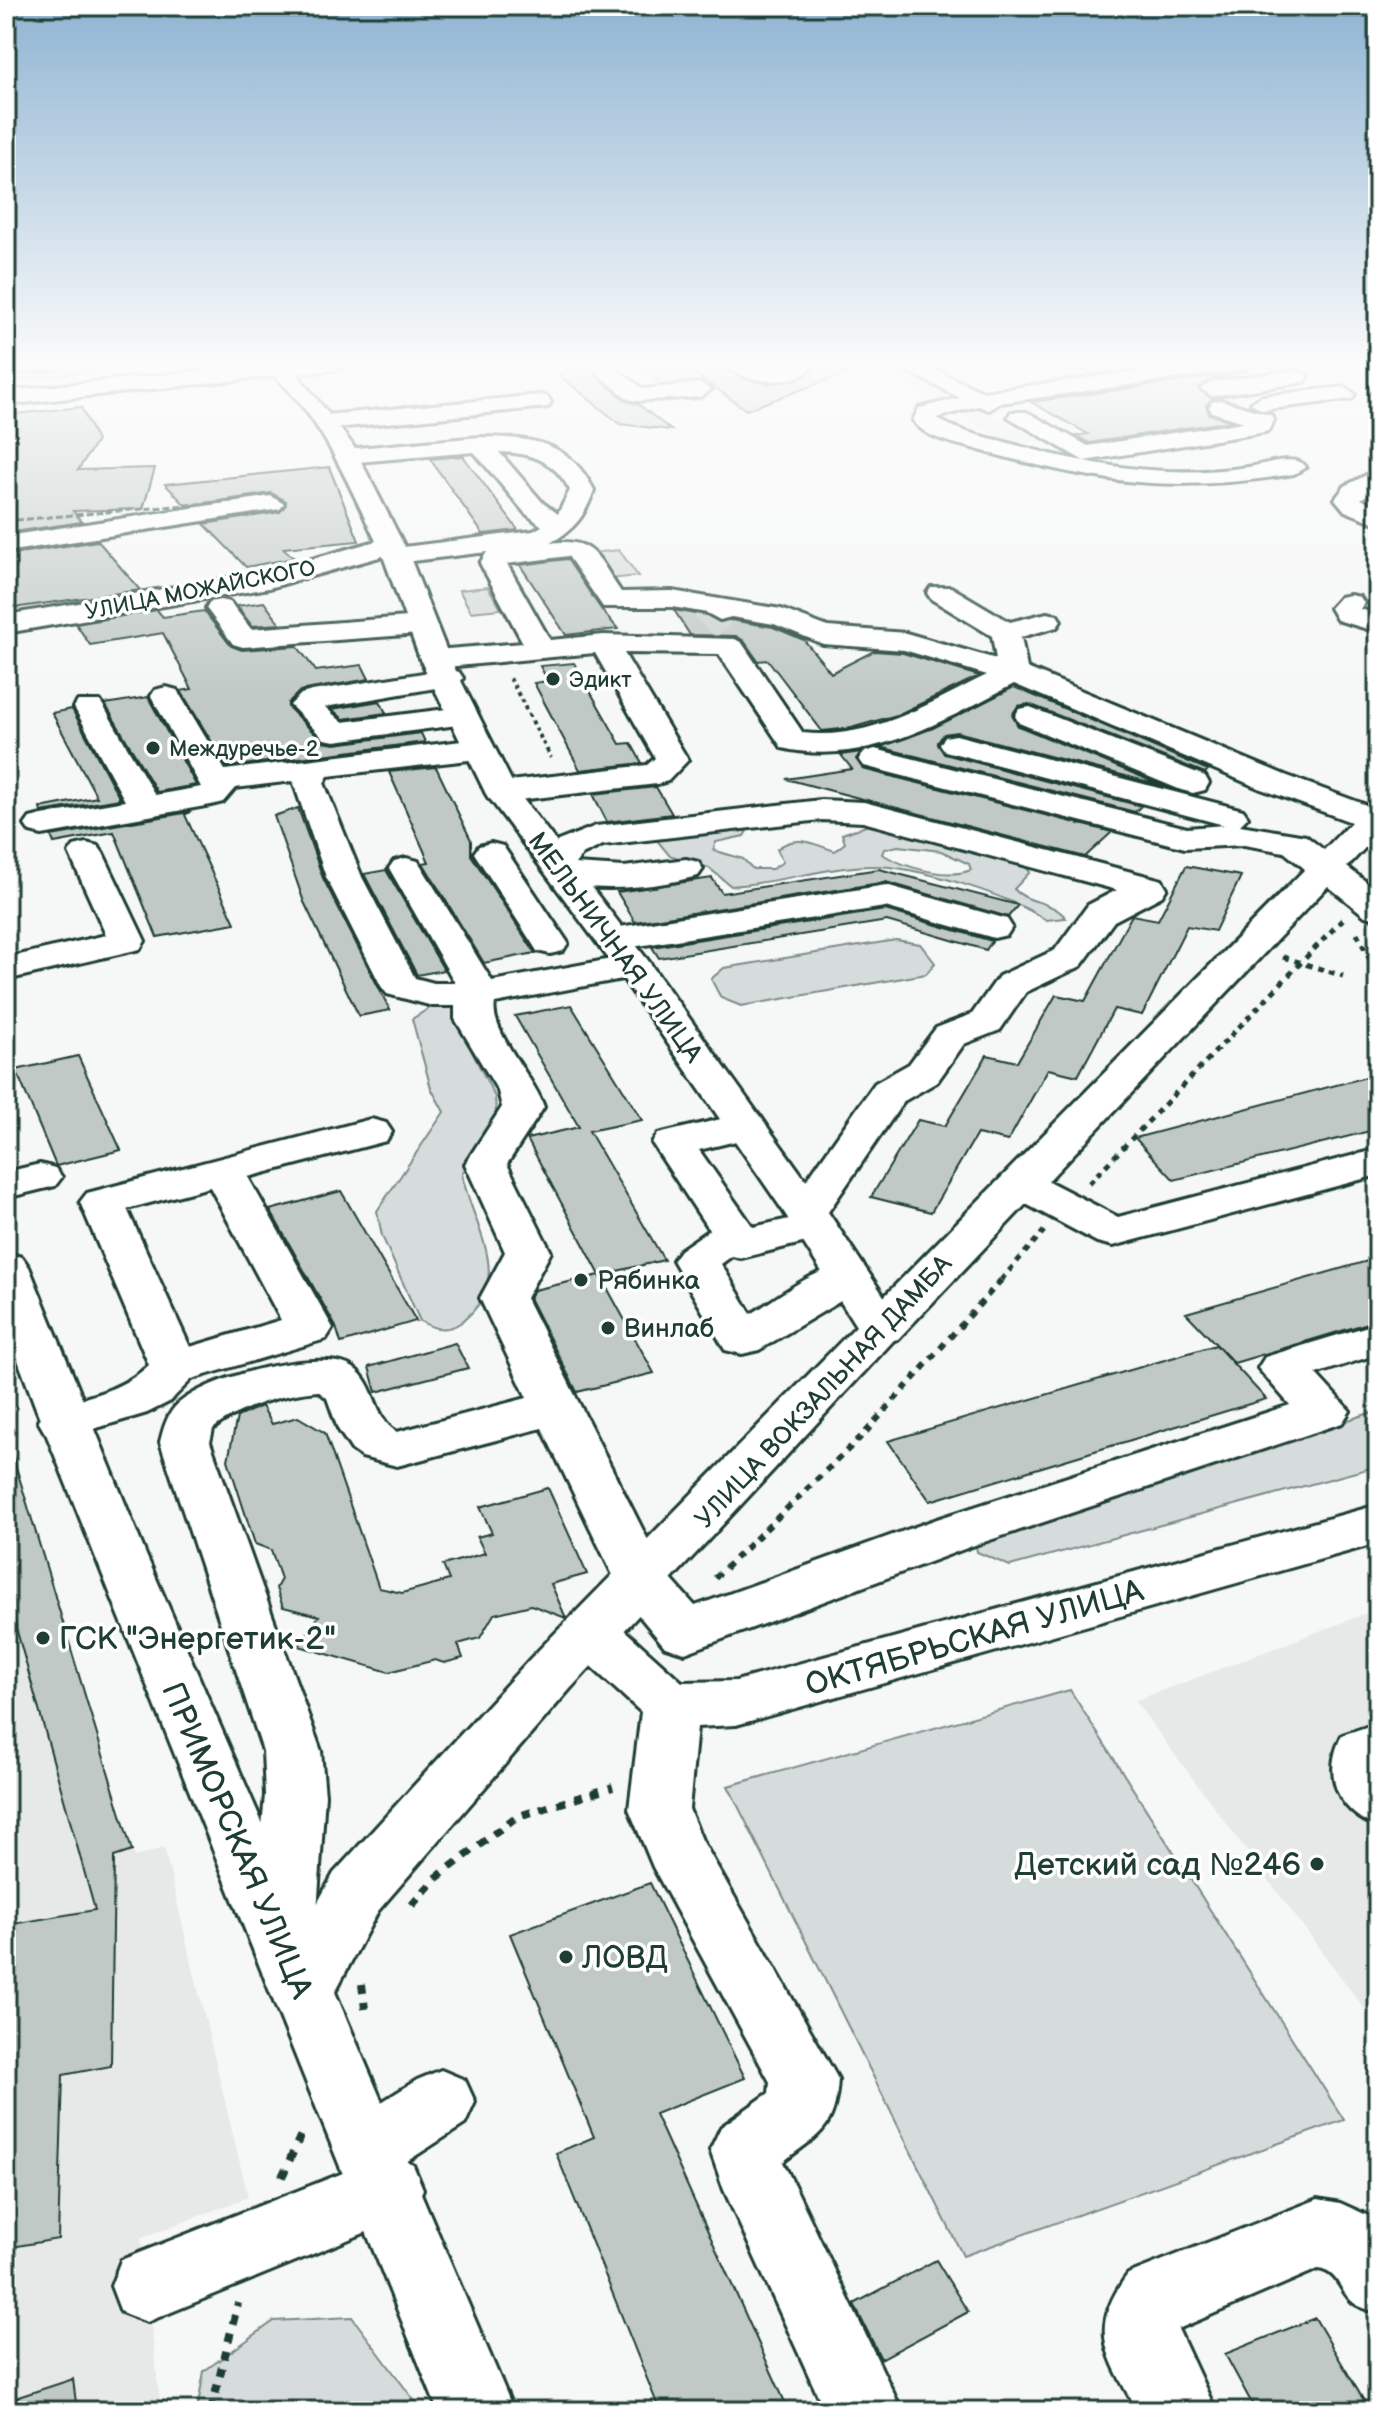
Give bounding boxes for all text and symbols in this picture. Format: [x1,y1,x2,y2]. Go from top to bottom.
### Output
street label: УЛИЦА МОЖАЙСКОГО [83,555,318,626]
place label: Эдикт [569,667,632,694]
marker: Эдикт [544,670,562,688]
place label: Междуречье-2 [169,736,319,763]
marker: Междуречье-2 [144,739,162,757]
street label: МЕЛЬНИЧНАЯ УЛИЦА [521,827,709,1069]
street label: УЛИЦА ВОКЗАЛЬНАЯ ДАМБА [689,1249,959,1535]
place label: Рябинка [597,1266,700,1297]
marker: Рябинка [572,1271,590,1289]
place label: Винлаб [624,1314,714,1345]
marker: Винлаб [599,1319,617,1337]
street label: ОКТЯБРЬСКАЯ УЛИЦА [801,1571,1149,1705]
place label: ГСК "Энергетик-2" [59,1620,336,1659]
marker: ГСК "Энергетик-2" [34,1629,52,1647]
street label: ПРИМОРСКАЯ УЛИЦА [152,1677,321,2005]
place label: Детский сад №246 [1014,1846,1301,1885]
marker: Детский сад №246 [1308,1855,1326,1873]
place label: ЛОВД [581,1939,668,1978]
marker: ЛОВД [557,1948,575,1966]

